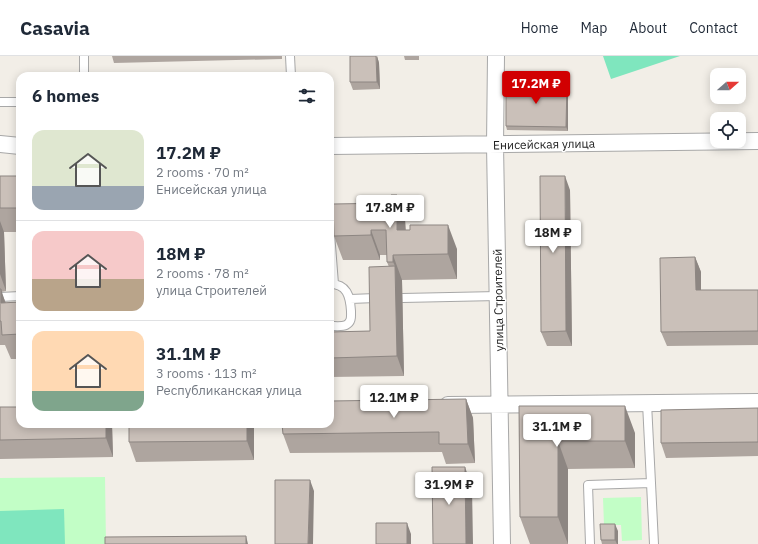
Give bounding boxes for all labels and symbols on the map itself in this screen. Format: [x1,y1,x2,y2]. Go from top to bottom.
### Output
north arrow [710,68,746,104]
pin: 17.2M ₽ [499,71,573,105]
street label: Енисейская улица [493,136,596,152]
pin: 17.8M ₽ [353,195,427,229]
pin: 18M ₽ [525,220,581,254]
street label: улица Строителей [490,249,506,351]
pin: 12.1M ₽ [357,385,431,419]
pin: 31.1M ₽ [520,414,594,448]
pin: 31.9M ₽ [412,472,486,506]

